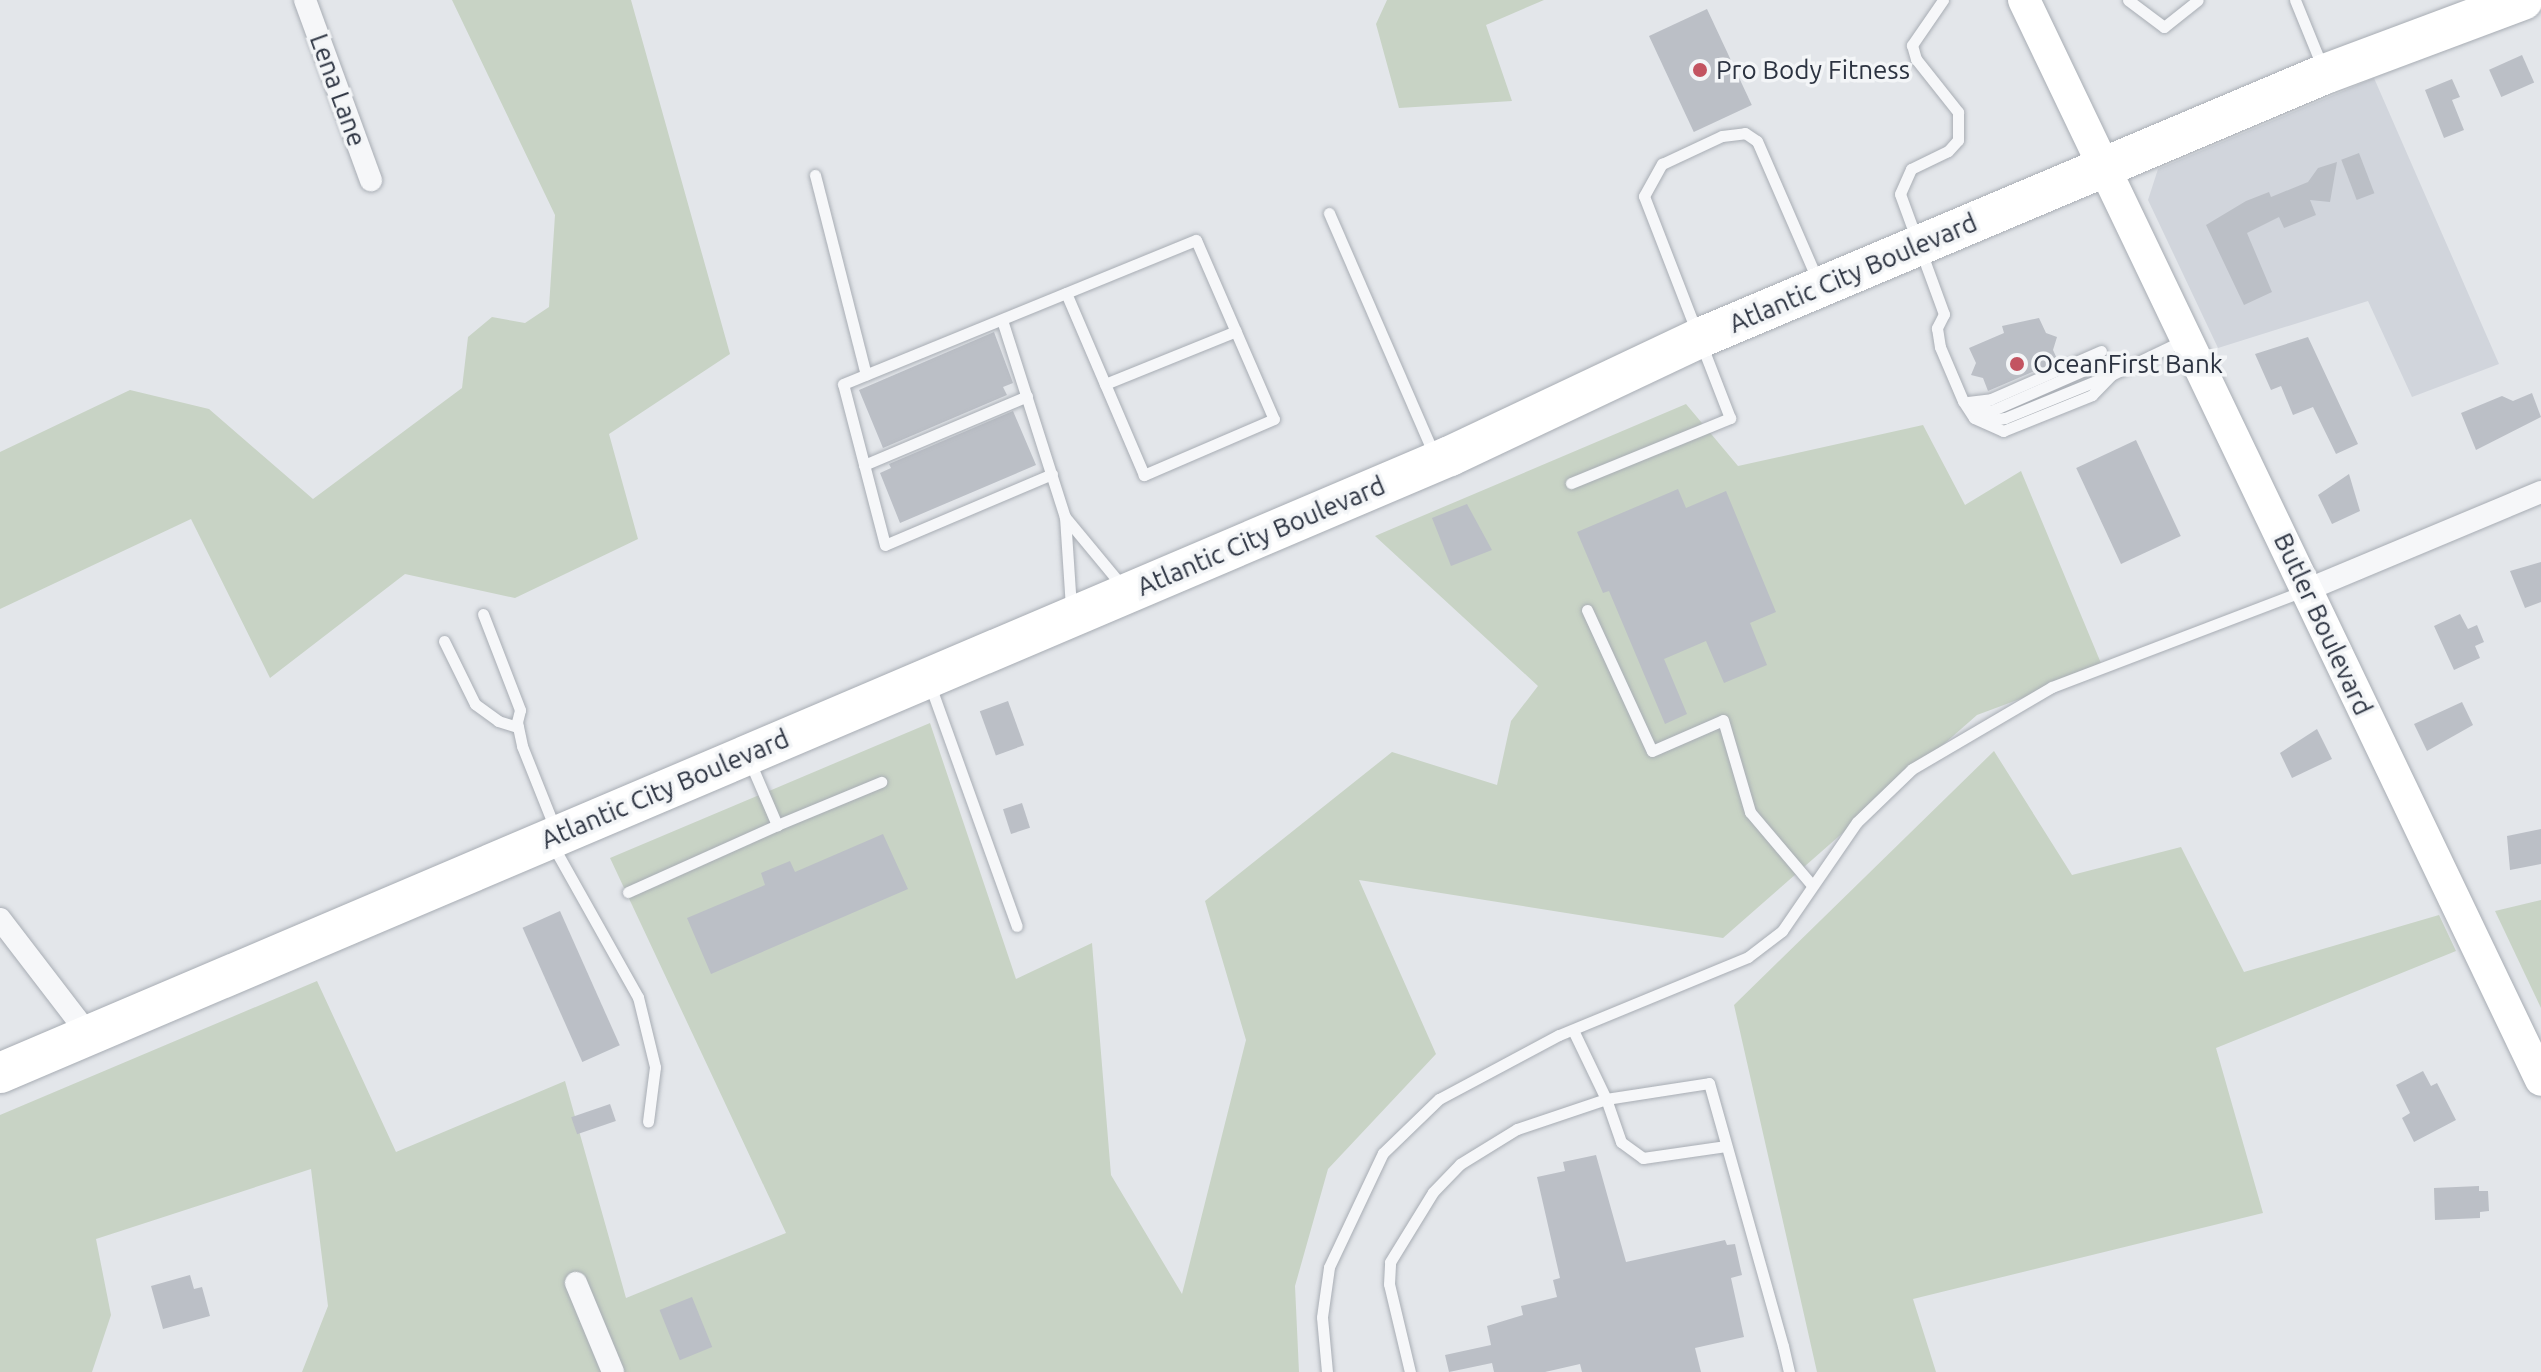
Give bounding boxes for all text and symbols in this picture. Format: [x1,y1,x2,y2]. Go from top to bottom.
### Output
street label: Lena Lane [303,29,373,151]
place label: Pro Body Fitness [1716,54,1910,86]
marker: Pro Body Fitness [1691,61,1709,79]
street label: Atlantic City Boulevard [1724,207,1982,339]
place label: OceanFirst Bank [2033,348,2223,380]
marker: OceanFirst Bank [2008,355,2026,373]
street label: Atlantic City Boulevard [1132,470,1390,602]
street label: Butler Boulevard [2267,528,2379,720]
street label: Atlantic City Boulevard [536,723,794,855]

